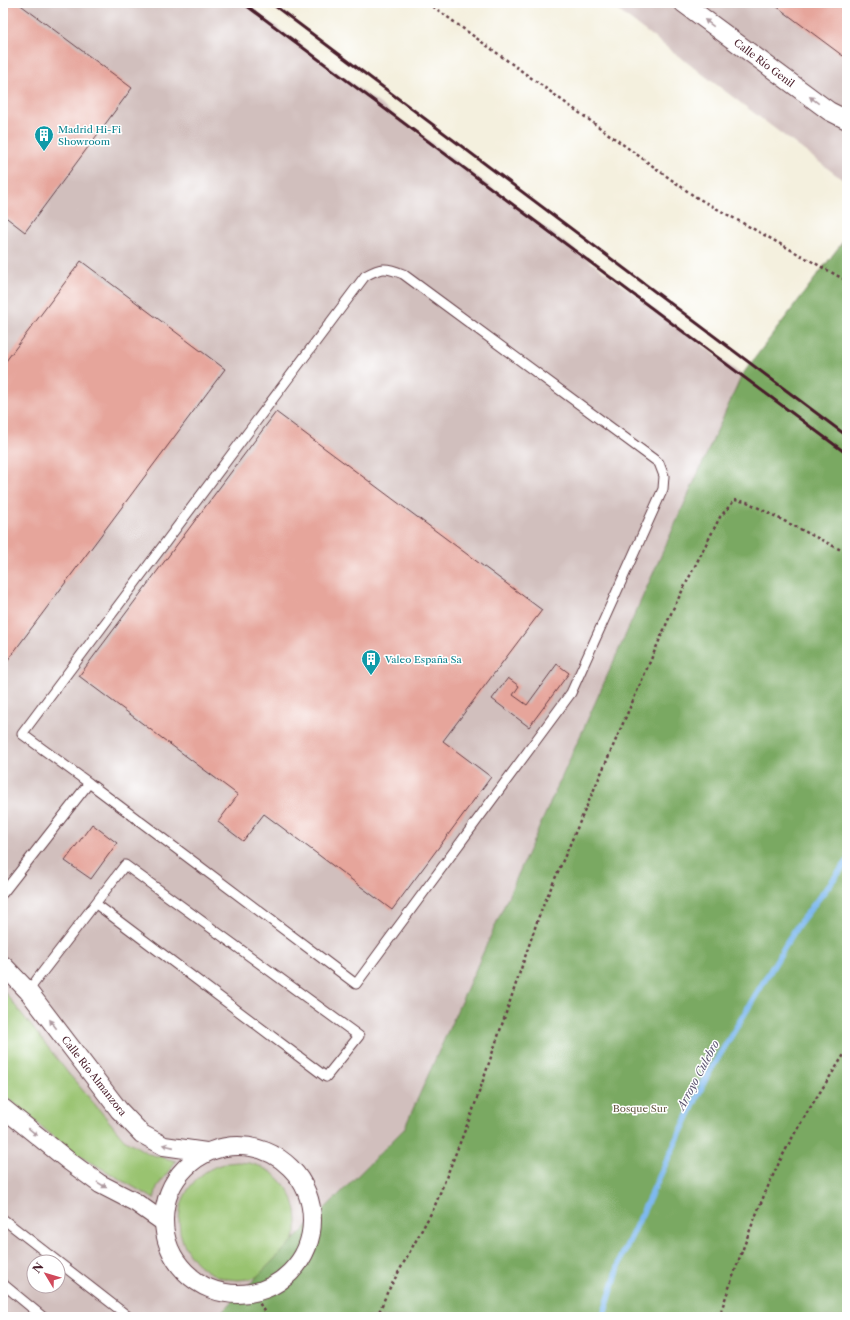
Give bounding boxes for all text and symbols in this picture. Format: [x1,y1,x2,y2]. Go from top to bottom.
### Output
one-way arrow [704,19,715,27]
street label: Calle Río Genil [731,36,797,90]
one-way arrow [808,96,819,104]
place label: Madrid Hi-Fi Showroom [58,123,121,148]
building icon: Madrid Hi-Fi Showroom [33,124,55,152]
building icon: Valeo España Sa [360,648,382,676]
place label: Valeo España Sa [384,653,463,666]
one-way arrow [49,1018,57,1029]
street label: Calle Río Almanzora [59,1033,130,1119]
water label: Arroyo Culebro [673,1038,722,1114]
park label: Bosque Sur [613,1102,668,1115]
one-way arrow [28,1128,39,1137]
one-way arrow [162,1143,174,1149]
one-way arrow [96,1181,108,1188]
north arrow [26,1254,66,1294]
text: N [30,1259,47,1276]

